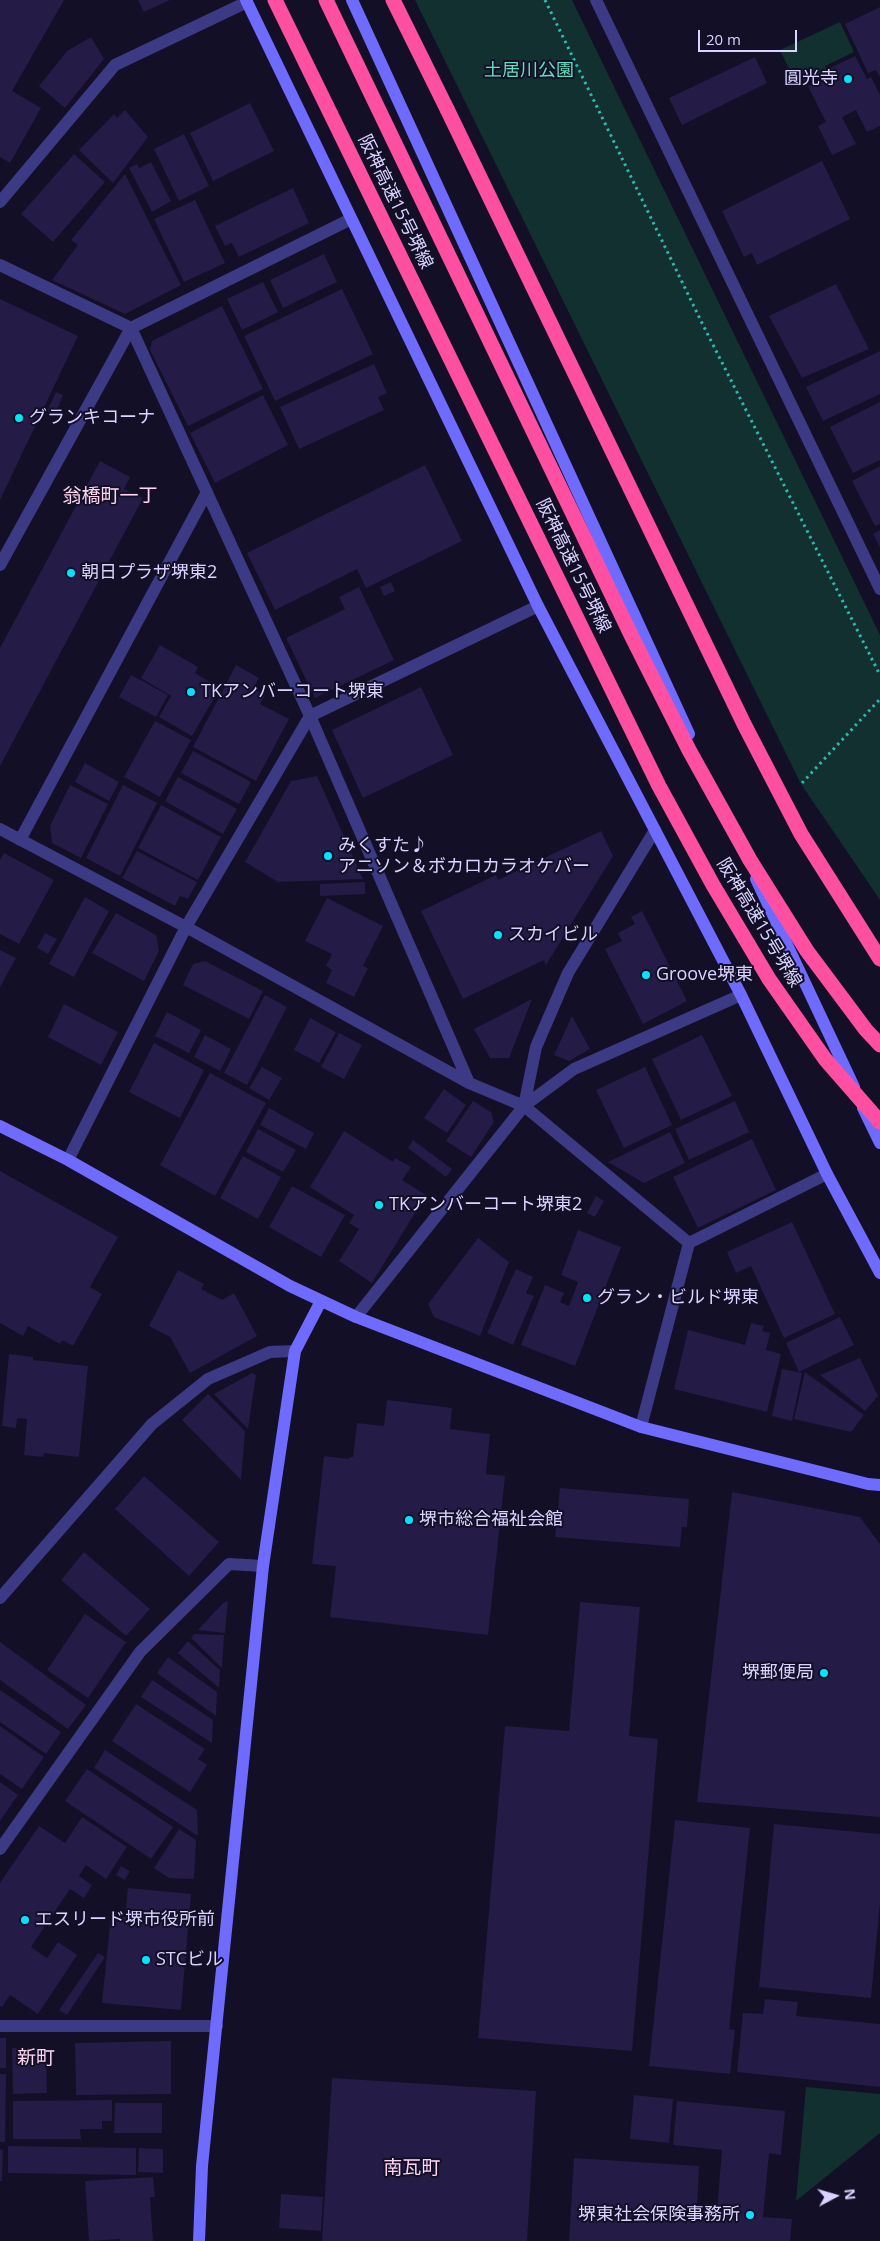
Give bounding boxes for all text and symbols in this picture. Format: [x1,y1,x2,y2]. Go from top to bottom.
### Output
scale bar [700,20,799,52]
text: 20 m [706,29,741,49]
park label: 土居川公園 [484,60,574,82]
place label: 圓光寺 [784,68,838,90]
marker: 圓光寺 [842,73,854,85]
street label: 阪神高速15号堺線 [353,131,437,273]
place label: グランキコーナ [29,407,155,429]
marker: グランキコーナ [13,412,25,424]
district label: 翁橋町一丁 [63,486,157,508]
street label: 阪神高速15号堺線 [531,495,615,637]
place label: 朝日プラザ堺東2 [81,562,217,584]
marker: 朝日プラザ堺東2 [65,567,77,579]
place label: TKアンバーコート堺東 [201,681,384,703]
marker: TKアンバーコート堺東 [185,686,197,698]
place label: みくすた♪ アニソン＆ボカロカラオケバー [338,835,590,878]
marker: みくすた♪ アニソン＆ボカロカラオケバー [322,850,334,862]
street label: 阪神高速15号堺線 [712,855,806,991]
place label: スカイビル [508,924,598,946]
marker: スカイビル [492,929,504,941]
place label: Groove堺東 [656,964,753,986]
marker: Groove堺東 [640,969,652,981]
place label: TKアンバーコート堺東2 [389,1194,582,1216]
marker: TKアンバーコート堺東2 [373,1199,385,1211]
place label: グラン・ビルド堺東 [597,1287,759,1309]
marker: グラン・ビルド堺東 [581,1292,593,1304]
place label: 堺市総合福祉会館 [419,1509,563,1531]
marker: 堺市総合福祉会館 [403,1514,415,1526]
place label: 堺郵便局 [742,1662,814,1684]
marker: 堺郵便局 [818,1667,830,1679]
place label: エスリード堺市役所前 [35,1909,215,1931]
marker: エスリード堺市役所前 [19,1914,31,1926]
place label: STCビル [156,1949,223,1971]
marker: STCビル [140,1954,152,1966]
district label: 新町 [17,2048,55,2070]
district label: 南瓦町 [384,2158,440,2180]
north arrow [810,2171,860,2221]
text: N [840,2188,860,2201]
place label: 堺東社会保険事務所 [578,2204,740,2226]
marker: 堺東社会保険事務所 [744,2209,756,2221]

